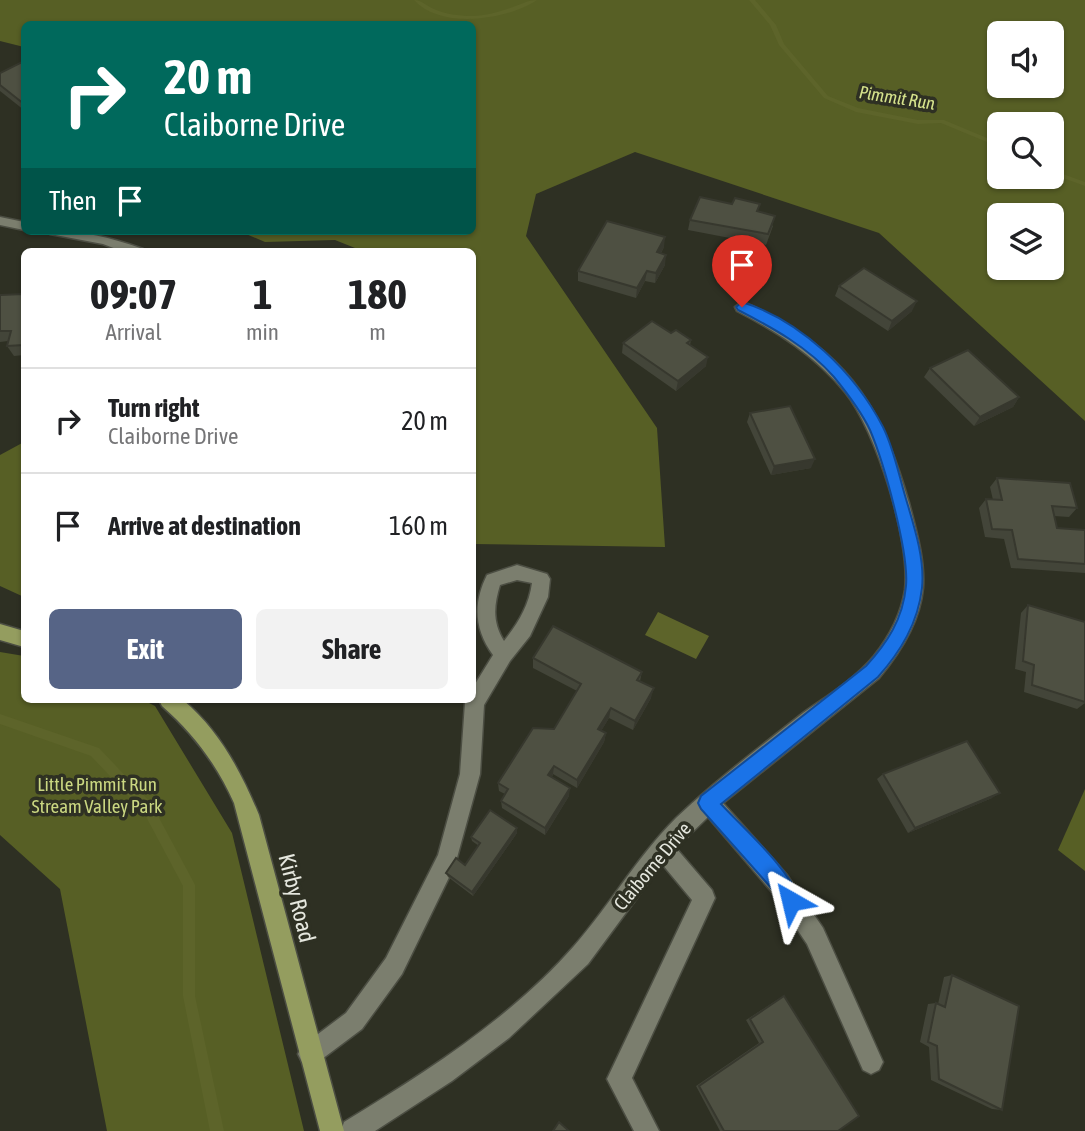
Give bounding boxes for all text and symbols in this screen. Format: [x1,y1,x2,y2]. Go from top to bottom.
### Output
map controls [987,21,1064,280]
button: sound [987,21,1064,98]
text: 20 m [164,48,252,104]
icon: right [49,49,140,140]
water label: Pimmit Run [858,81,937,114]
text: Claiborne Drive [164,106,345,143]
button: search [987,112,1064,189]
icon: arrive [111,182,149,220]
text: Then [49,186,97,216]
button: layers [987,203,1064,280]
pin [712,235,772,307]
icon: arrive [723,246,761,284]
text: 09:07 [90,270,177,318]
text: 1 [253,270,272,318]
text: 180 [348,270,407,318]
text: Arrival [105,319,162,345]
text: min [246,319,279,345]
text: m [369,319,386,345]
text: Turn right [108,393,199,423]
icon: right [49,402,87,440]
text: 20 m [401,406,448,436]
text: Claiborne Drive [108,423,238,449]
icon: arrive [49,507,87,545]
text: Arrive at destination [108,511,301,541]
text: 160 m [389,511,448,541]
button: Exit [49,609,242,689]
button: Share [256,609,448,689]
park label: Little Pimmit Run Stream Valley Park [32,773,163,817]
street label: Claiborne Drive [609,818,695,914]
street label: Kirby Road [273,851,321,945]
position arrow [754,864,828,938]

